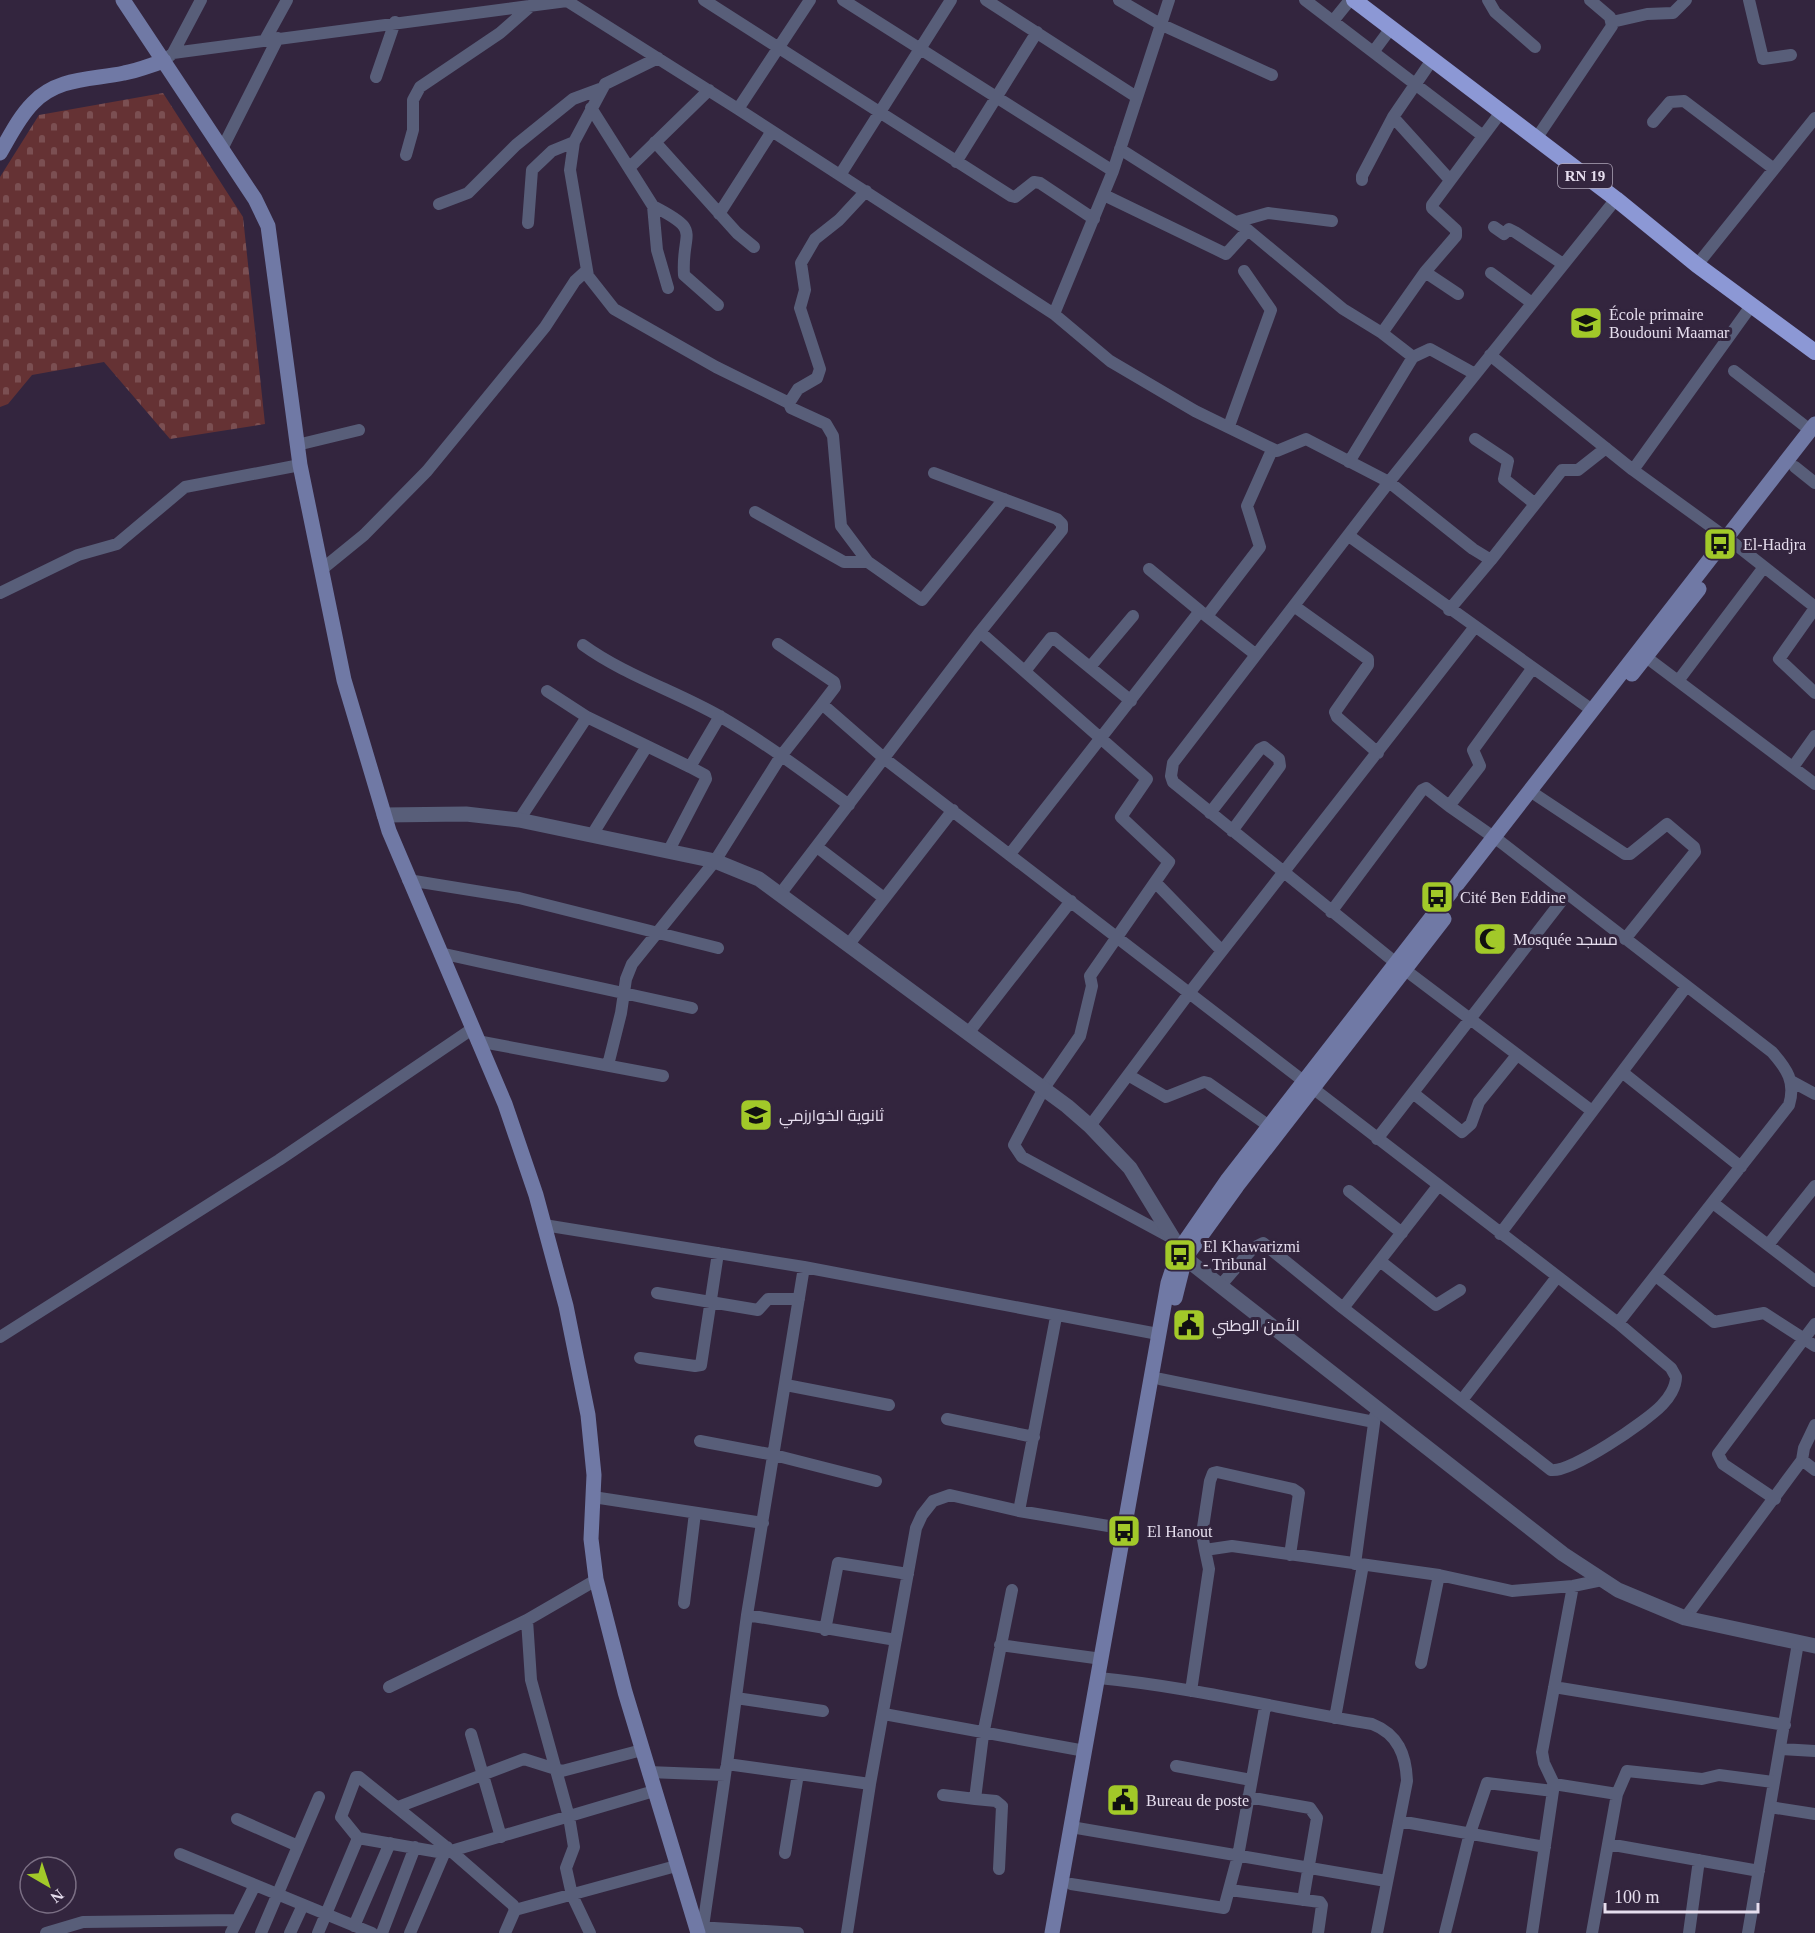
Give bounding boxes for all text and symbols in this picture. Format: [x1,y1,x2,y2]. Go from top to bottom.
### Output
road number: RN 19 [1558,164,1612,188]
school or university icon: École primaire Boudouni Maamar [1568,305,1604,341]
place label: École primaire Boudouni Maamar [1609,305,1730,341]
bus stop icon: El-Hadjra [1702,526,1738,562]
place label: El-Hadjra [1743,536,1806,554]
bus stop icon: Cité Ben Eddine [1419,879,1455,915]
place label: Cité Ben Eddine [1460,889,1566,906]
mosque icon: Mosquée مسجد [1472,921,1508,957]
place label: Mosquée مسجد [1513,931,1618,949]
school or university icon: ثانوية الخوارزمي [738,1097,774,1133]
place label: ثانوية الخوارزمي [779,1107,884,1129]
bus stop icon: El Khawarizmi - Tribunal [1162,1237,1198,1273]
place label: El Khawarizmi - Tribunal [1203,1238,1301,1273]
public building icon: الأمن الوطني [1171,1307,1207,1343]
place label: الأمن الوطني [1212,1317,1300,1339]
bus stop icon: El Hanout [1106,1513,1142,1549]
place label: El Hanout [1147,1523,1213,1540]
public building icon: Bureau de poste [1105,1782,1141,1818]
place label: Bureau de poste [1146,1792,1249,1810]
north arrow [18,1855,78,1915]
scale bar [1605,1876,1758,1914]
text: N [47,1886,67,1907]
text: 100 m [1614,1887,1660,1907]

